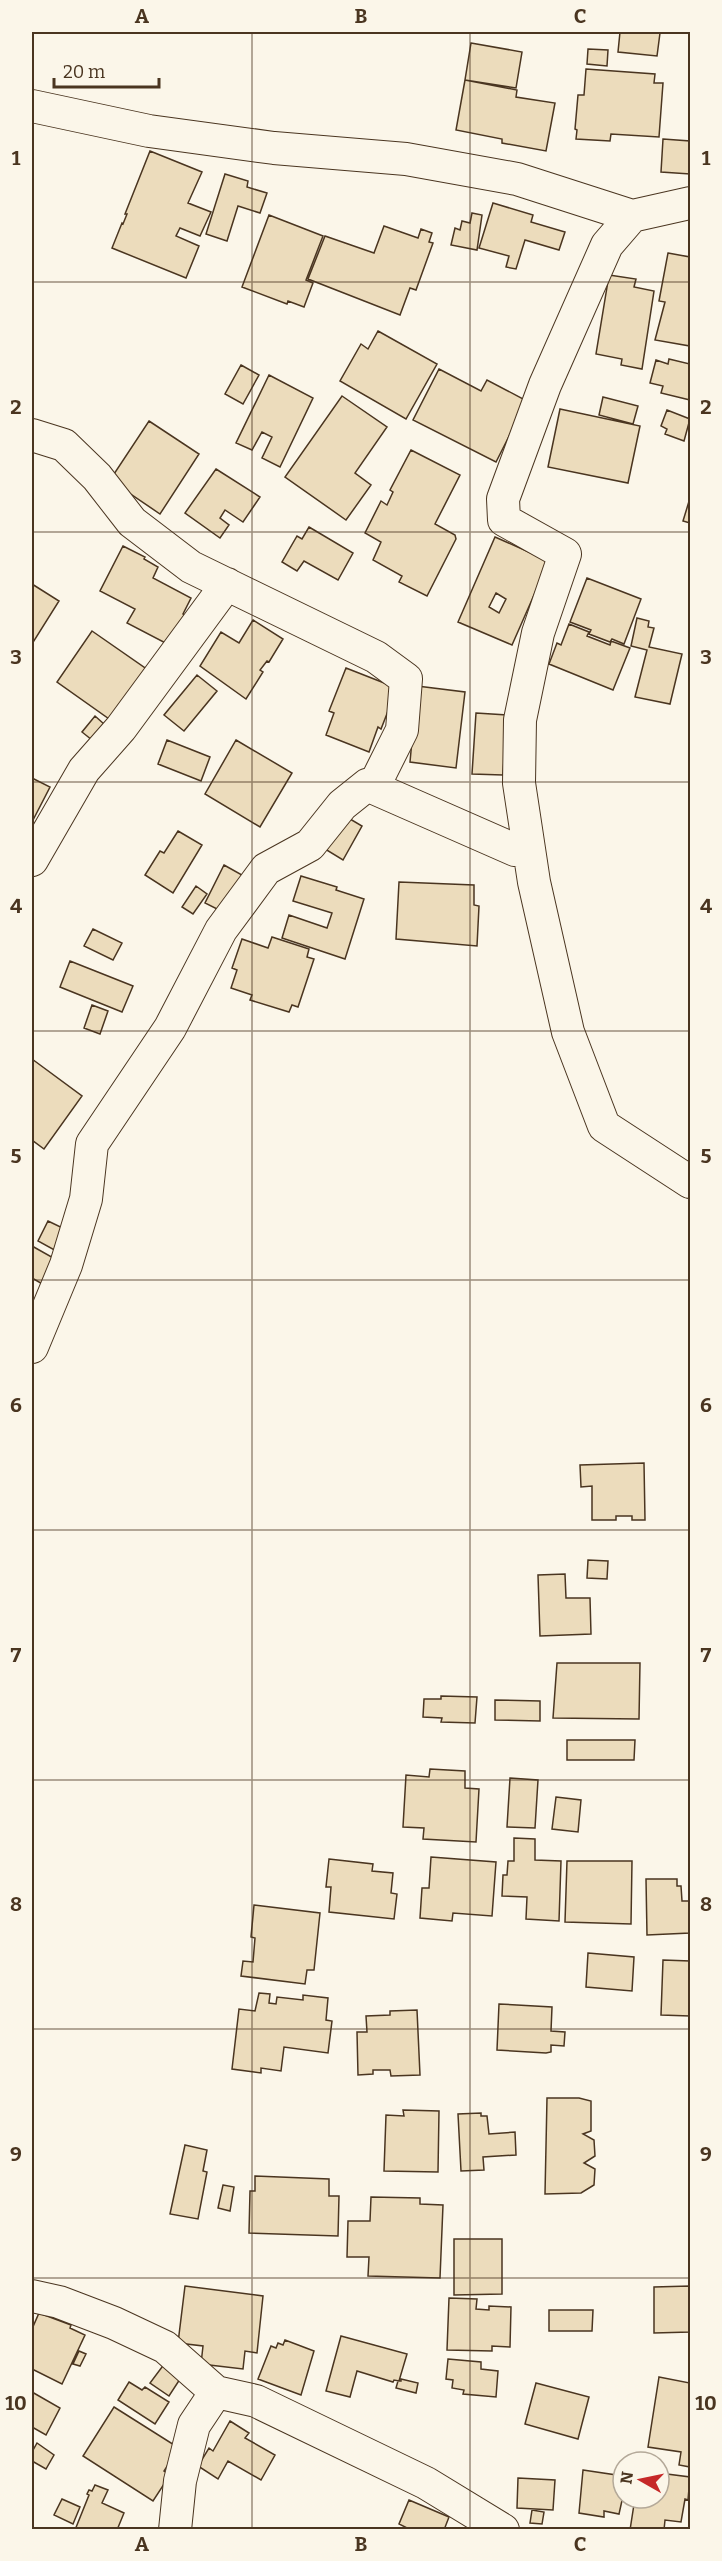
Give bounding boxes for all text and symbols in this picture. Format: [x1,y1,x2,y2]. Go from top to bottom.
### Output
text: A [135,4,150,28]
text: B [355,4,368,28]
text: C [574,4,586,28]
scale bar [54,51,159,89]
text: 20 m [63,61,105,83]
text: 1 [12,146,21,170]
text: 1 [702,146,711,170]
text: 2 [10,395,22,419]
text: 2 [700,395,712,419]
text: 3 [10,645,22,669]
text: 3 [700,645,712,669]
text: 4 [10,894,22,918]
text: 4 [700,894,712,918]
text: 5 [11,1144,22,1168]
text: 5 [701,1144,712,1168]
text: 6 [10,1393,22,1417]
text: 6 [700,1393,712,1417]
text: 7 [11,1643,22,1667]
text: 7 [701,1643,712,1667]
text: 8 [10,1892,22,1916]
text: 8 [700,1892,712,1916]
text: 9 [10,2142,22,2166]
text: 9 [700,2142,712,2166]
text: 10 [5,2391,27,2415]
text: 10 [695,2391,717,2415]
north arrow [611,2450,671,2510]
text: N [616,2470,637,2485]
text: A [135,2532,150,2556]
text: B [355,2532,368,2556]
text: C [574,2532,586,2556]

